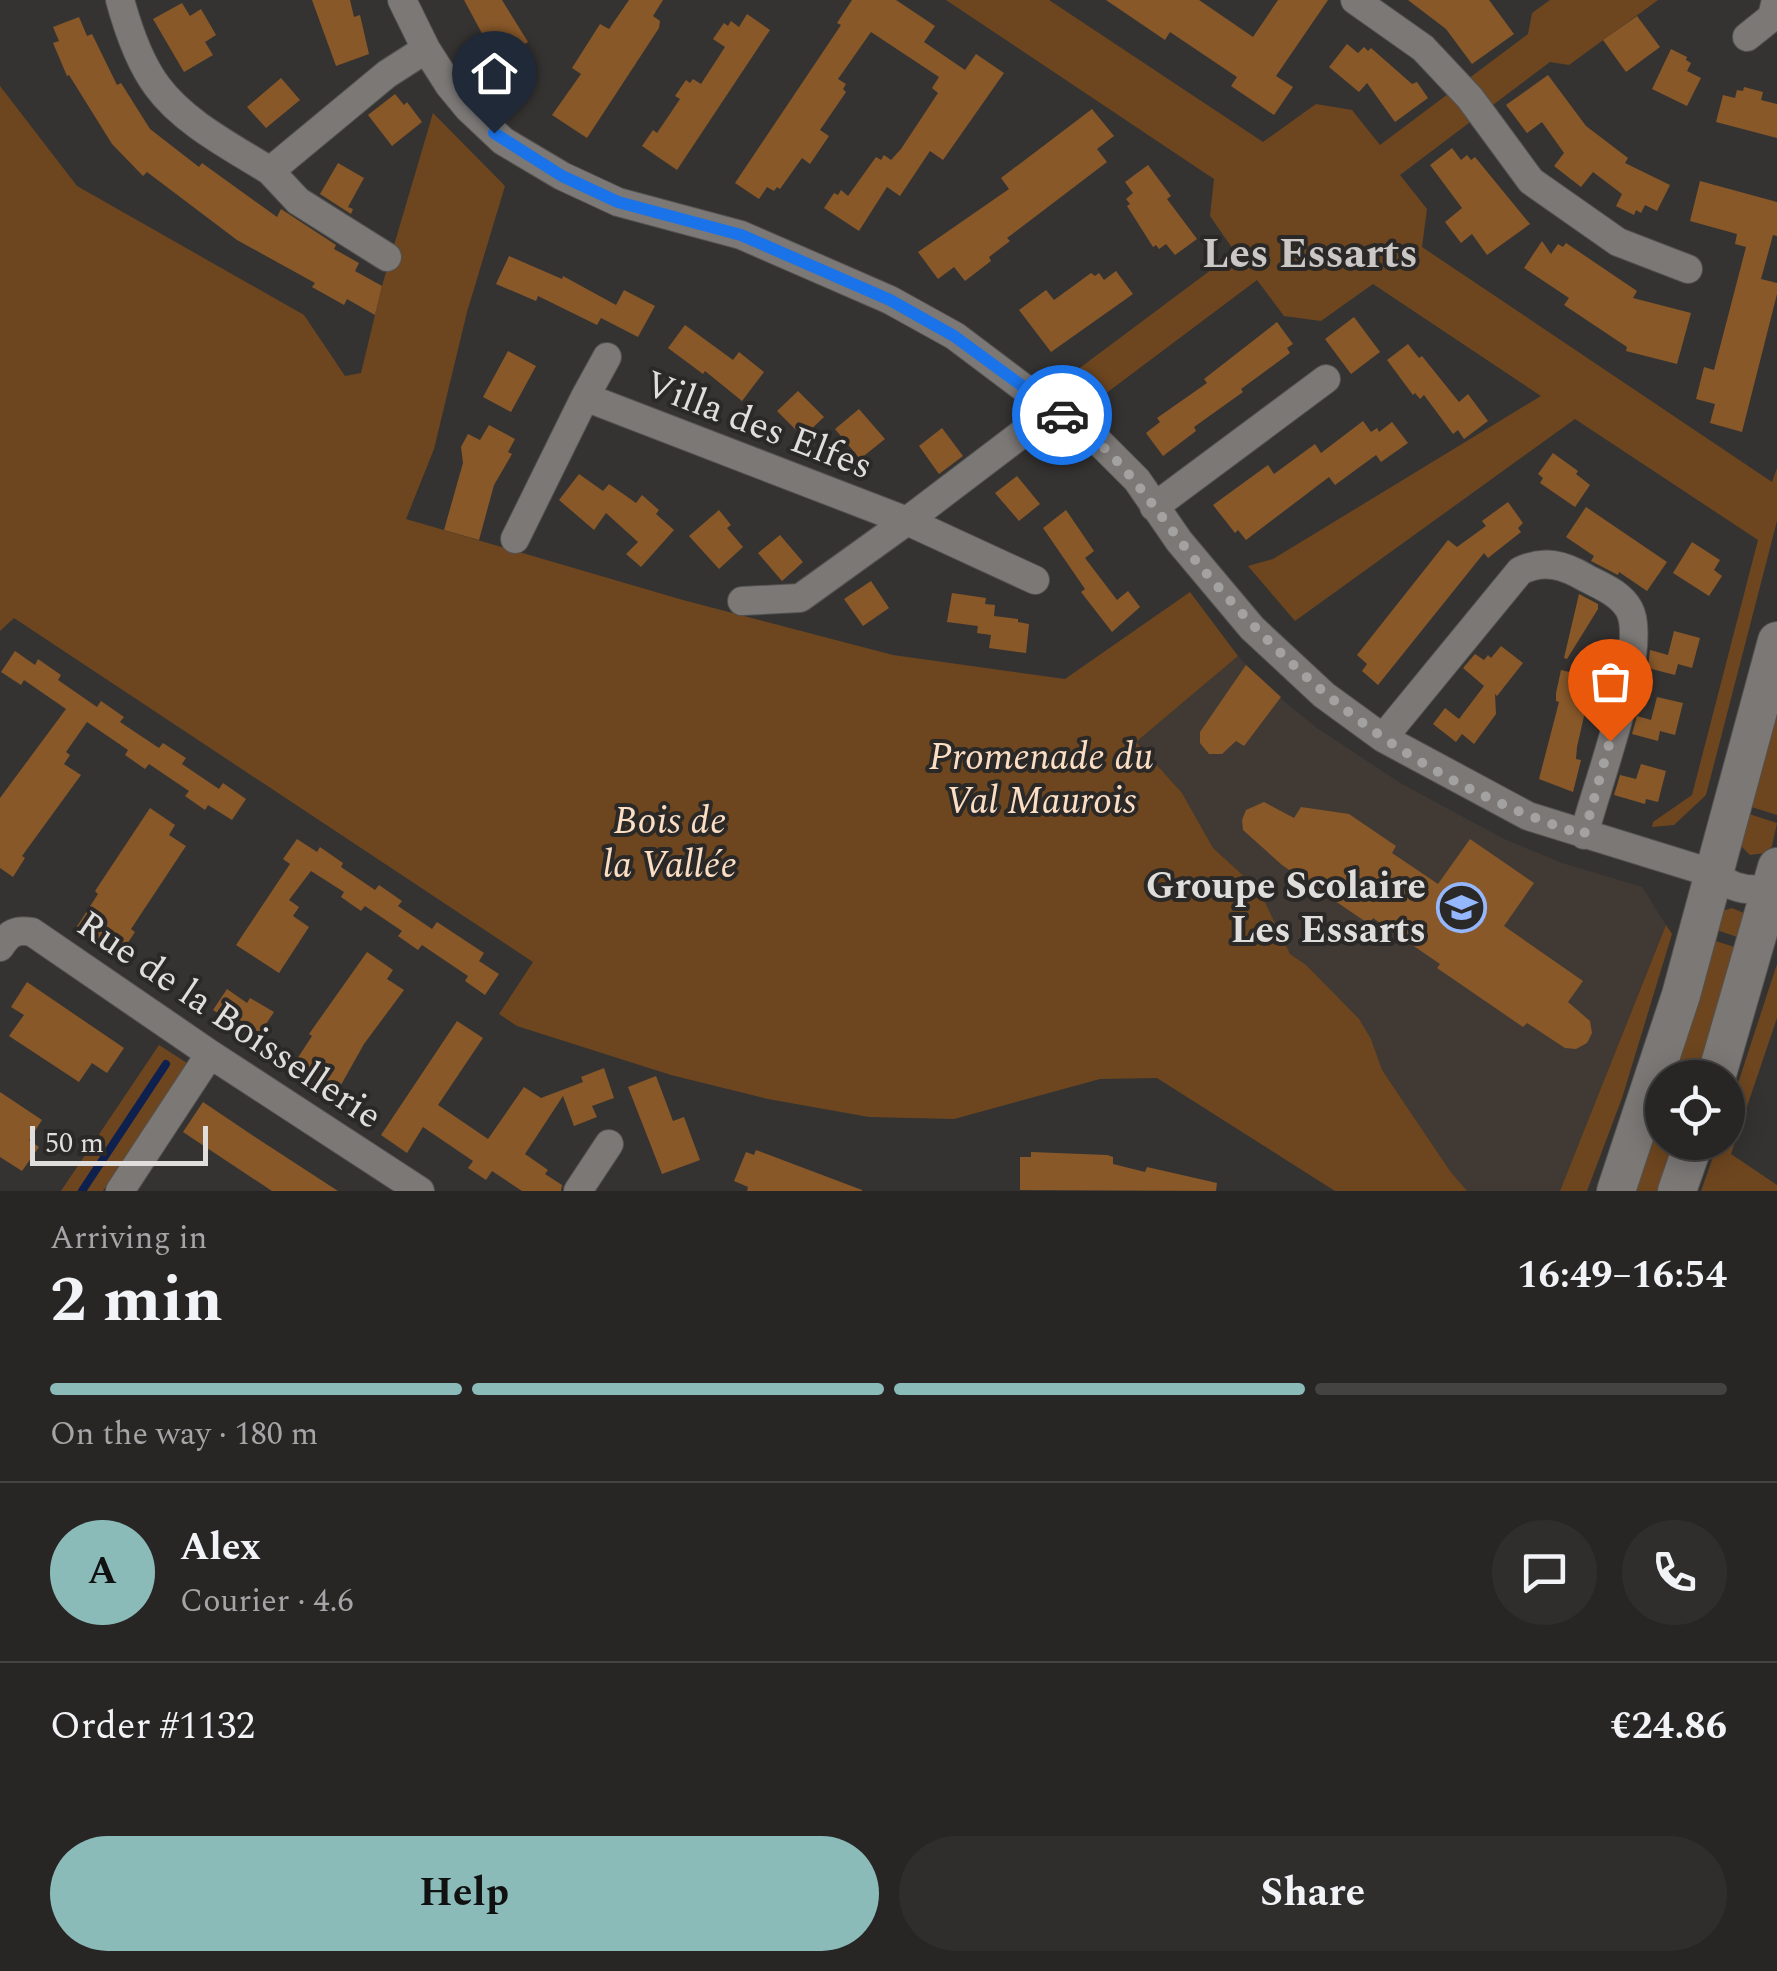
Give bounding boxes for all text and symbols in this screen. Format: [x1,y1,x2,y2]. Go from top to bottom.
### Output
pin [452,31,537,134]
icon: home [467,46,522,101]
district label: Les Essarts [1202,223,1418,286]
street label: Villa des Elfes [636,356,881,496]
courier [1012,365,1112,465]
icon: car [1035,388,1090,443]
pin [1568,639,1653,742]
icon: bag [1583,654,1638,709]
park label: Promenade du Val Maurois [929,729,1153,831]
park label: Bois de la Vallée [603,793,737,895]
place label: Groupe Scolaire Les Essarts [1146,858,1426,960]
school or university icon: Groupe Scolaire Les Essarts [1435,881,1487,933]
street label: Rue de la Boissellerie [64,897,393,1145]
map controls [1645,1060,1745,1160]
button: locate [1645,1060,1745,1160]
scale bar [30,1121,208,1166]
text: 50 m [45,1122,104,1165]
text: Arriving in [50,1214,207,1263]
text: 16:49–16:54 [1517,1247,1727,1305]
text: 2 min [50,1251,223,1350]
text: On the way · 180 m [50,1410,318,1459]
text: Alex [180,1519,261,1577]
button: chat [1492,1520,1597,1625]
button: phone [1622,1520,1727,1625]
text: A [88,1543,117,1601]
text: Courier · 4.6 [180,1577,353,1626]
text: Order #1132 [50,1698,255,1756]
text: €24.86 [1610,1698,1727,1756]
button: Help [50,1836,879,1951]
button: Share [899,1836,1727,1951]

